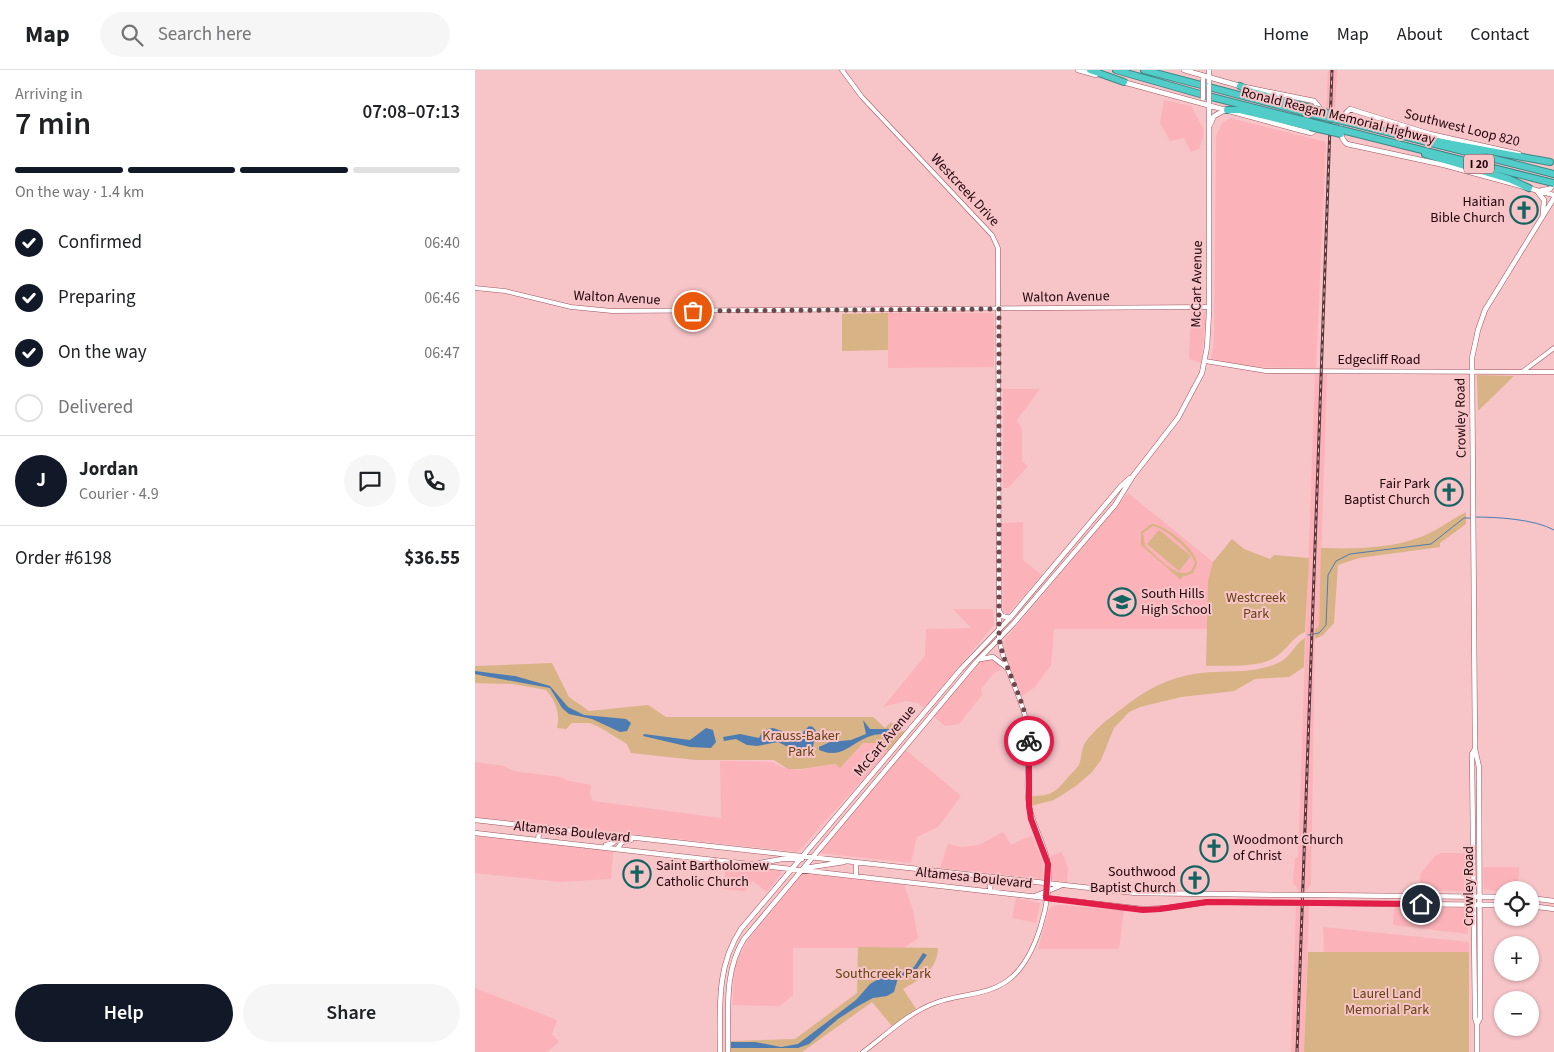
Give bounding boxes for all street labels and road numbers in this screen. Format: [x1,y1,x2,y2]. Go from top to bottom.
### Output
street label: Ronald Reagan Memorial Highway [1239,82,1437,150]
street label: Southwest Loop 820 [1402,104,1522,152]
street label: Westcreek Drive [926,149,1004,231]
road number: I 20 [1464,155,1494,174]
street label: McCart Avenue [1186,240,1208,328]
street label: Walton Avenue [573,286,661,310]
street label: Walton Avenue [1022,286,1110,308]
street label: Edgecliff Road [1337,350,1421,370]
street label: Crowley Road [1450,378,1472,458]
street label: McCart Avenue [849,701,921,781]
street label: Altamesa Boulevard [513,816,631,848]
street label: Crowley Road [1459,846,1479,926]
street label: Altamesa Boulevard [915,862,1033,894]

